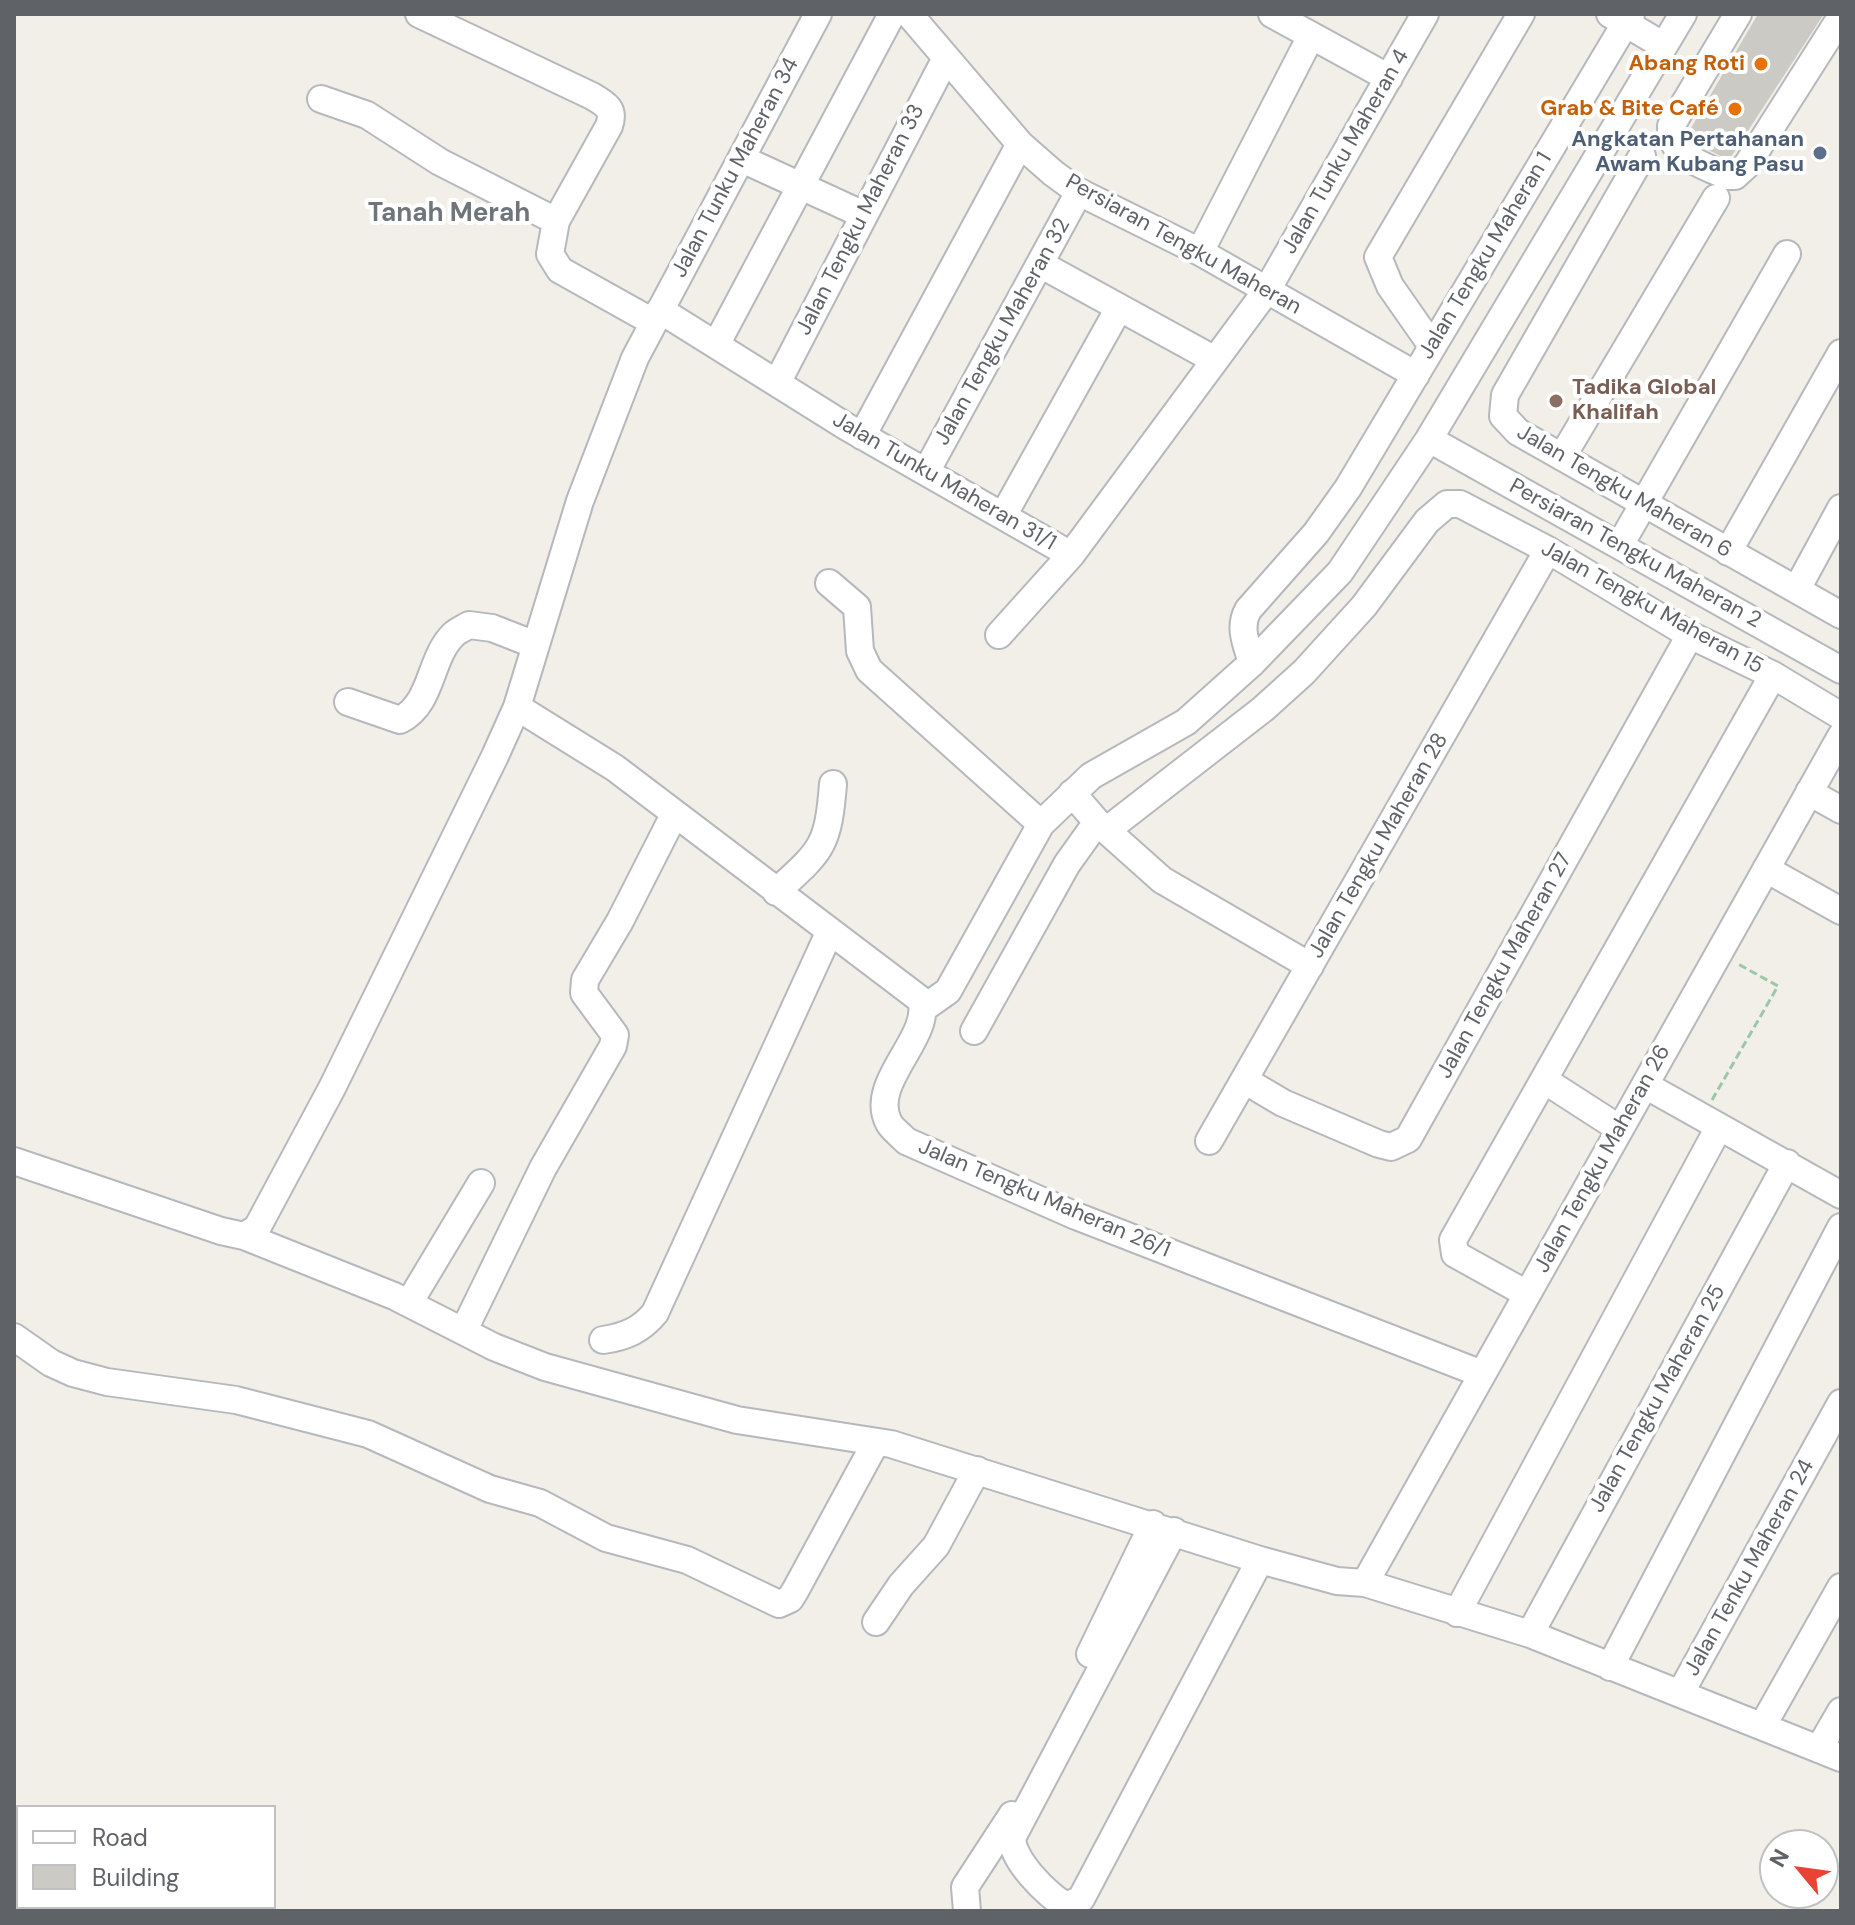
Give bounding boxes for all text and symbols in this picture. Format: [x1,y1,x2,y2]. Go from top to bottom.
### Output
street label: Jalan Tunku Maheran 4 [1277,45,1415,259]
place label: Abang Roti [1628,51,1745,77]
street label: Jalan Tunku Maheran 34 [667,54,805,282]
marker: Abang Roti [1752,55,1770,73]
place label: Grab & Bite Café [1540,96,1719,122]
street label: Jalan Tengku Maheran 33 [791,100,931,340]
marker: Grab & Bite Café [1726,100,1744,118]
place label: Angkatan Pertahanan Awam Kubang Pasu [1571,127,1804,178]
marker: Angkatan Pertahanan Awam Kubang Pasu [1811,144,1829,162]
street label: Jalan Tengku Maheran 1 [1414,148,1558,364]
street label: Persiaran Tengku Maheran [1061,169,1305,321]
district label: Tanah Merah [368,198,530,230]
street label: Jalan Tengku Maheran 32 [930,214,1076,450]
place label: Tadika Global Khalifah [1572,375,1716,426]
marker: Tadika Global Khalifah [1547,392,1565,410]
street label: Jalan Tunku Maheran 31/1 [828,407,1060,557]
street label: Jalan Tengku Maheran 6 [1512,420,1736,564]
street label: Persiaran Tengku Maheran 2 [1504,474,1766,634]
street label: Jalan Tengku Maheran 15 [1536,536,1768,680]
street label: Jalan Tengku Maheran 28 [1304,729,1454,963]
street label: Jalan Tengku Maheran 27 [1432,849,1578,1083]
street label: Jalan Tengku Maheran 26 [1529,1040,1677,1278]
street label: Jalan Tengku Maheran 26/1 [914,1134,1174,1264]
street label: Jalan Tengku Maheran 25 [1584,1281,1732,1517]
street label: Jalan Tenku Maheran 24 [1679,1455,1821,1681]
legend [16,1805,276,1909]
text: Road [92,1822,148,1853]
north arrow [1759,1829,1839,1909]
text: N [1763,1844,1796,1872]
text: Building [92,1862,179,1893]

